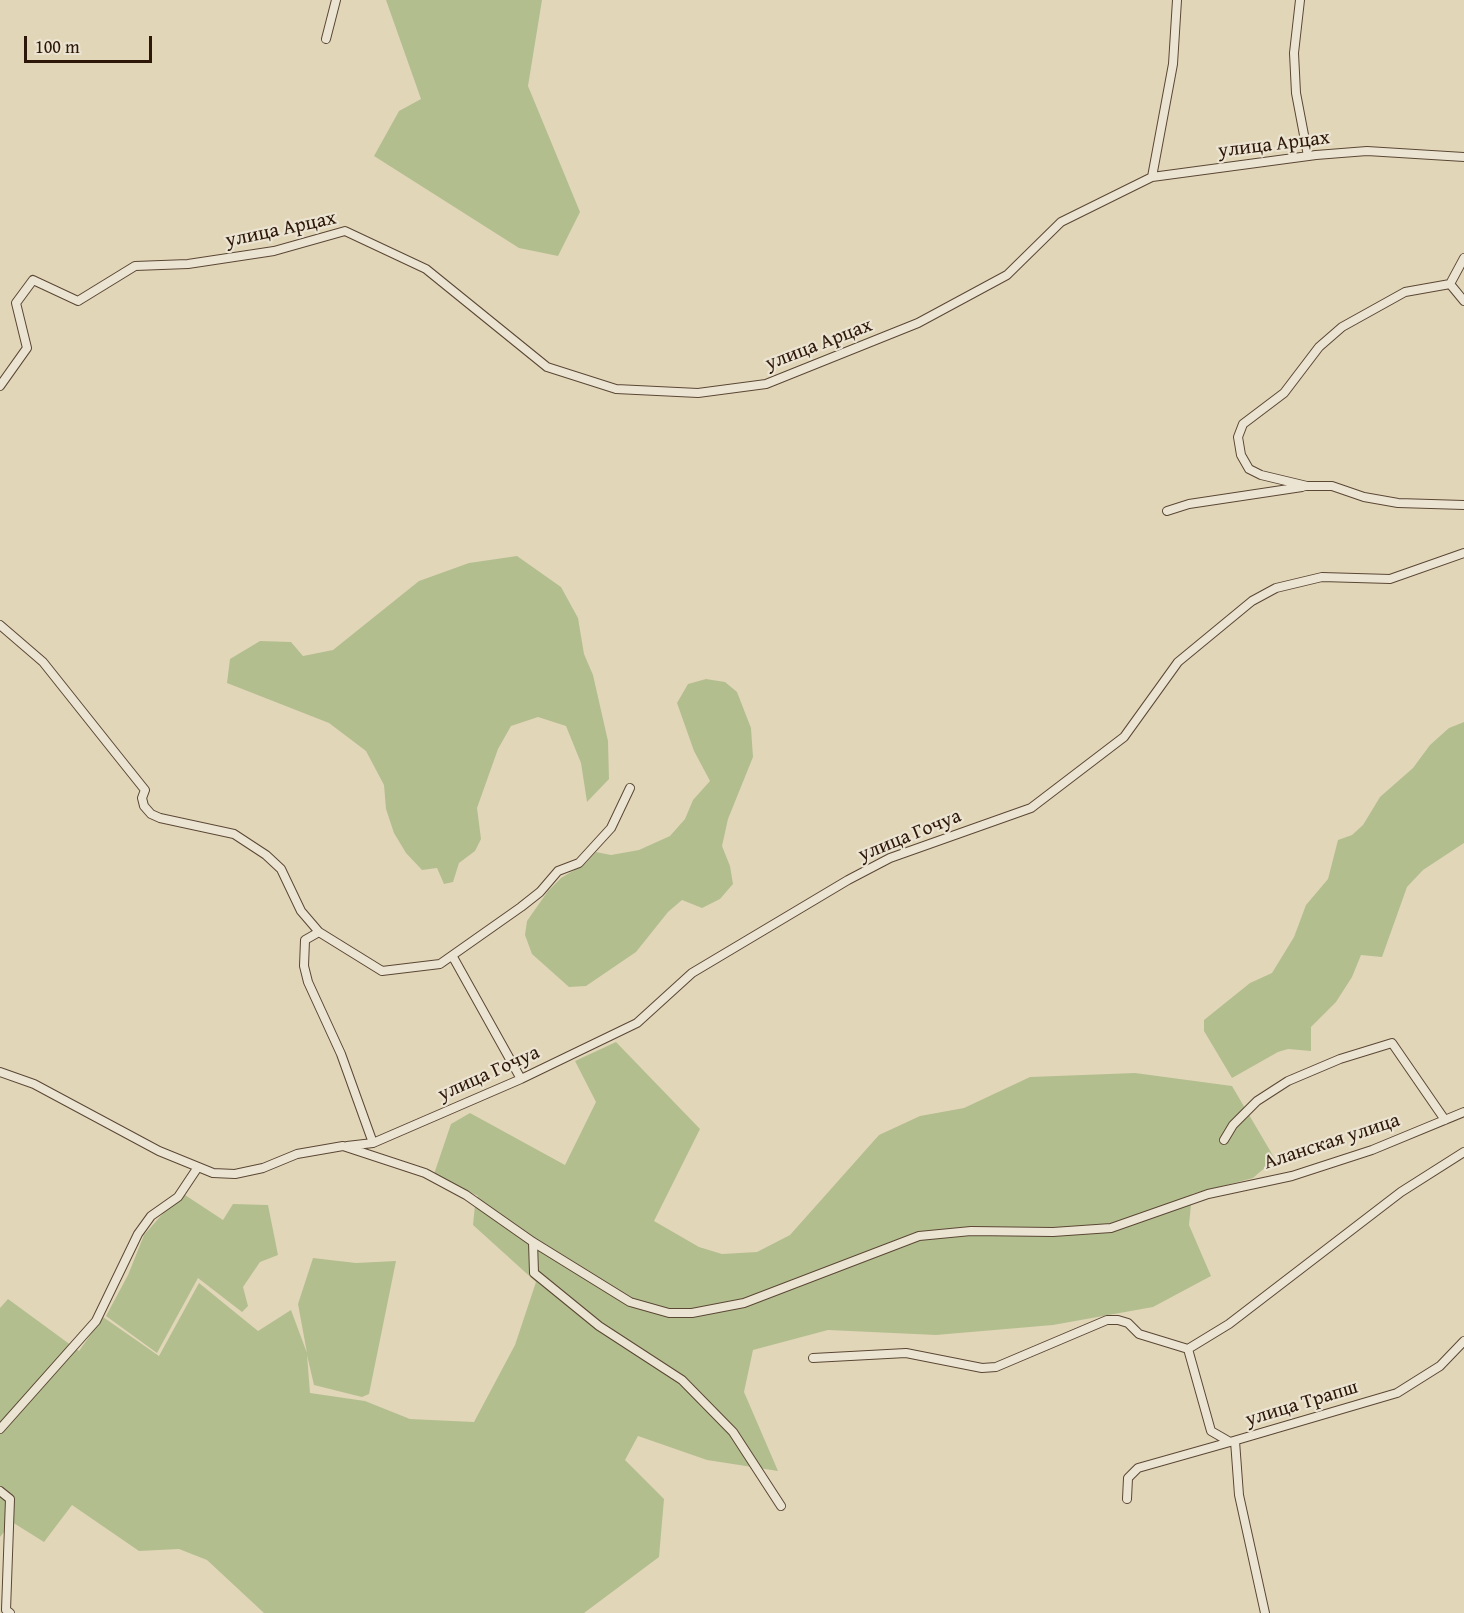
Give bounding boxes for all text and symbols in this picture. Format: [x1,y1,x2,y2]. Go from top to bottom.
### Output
scale bar [27,24,154,62]
text: 100 m [35,33,80,60]
street label: улица Арцах [1217,126,1331,164]
street label: улица Арцах [224,207,338,253]
street label: улица Арцах [762,314,876,376]
street label: улица Гочуа [855,805,965,867]
street label: улица Гочуа [434,1041,544,1107]
street label: Аланская улица [1261,1109,1403,1175]
street label: улица Трапш [1243,1376,1361,1432]

